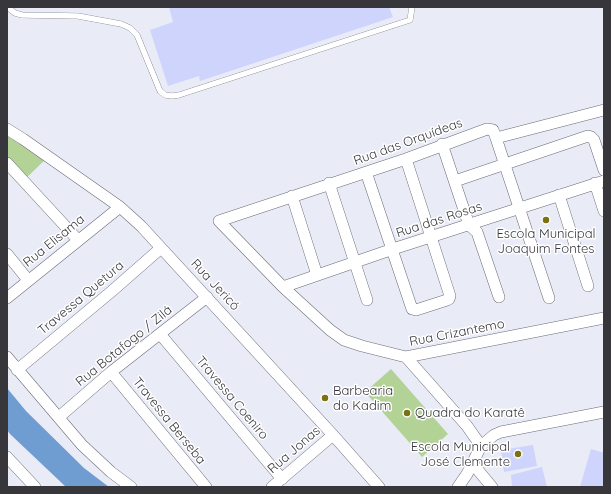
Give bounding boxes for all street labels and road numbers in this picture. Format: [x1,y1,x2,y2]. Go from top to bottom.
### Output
street label: Rua das Orquídeas [351,115,465,169]
street label: Rua das Rosas [394,199,484,241]
street label: Rua Elisama [20,212,88,270]
street label: Rua Jericó [187,256,243,314]
street label: Travessa Quetura [35,258,127,338]
street label: Rua Botafogo / Zilá [73,302,175,390]
street label: Rua Crizantemo [408,316,506,350]
street label: Travessa Coeniro [193,353,271,443]
street label: Travessa Berseba [129,374,209,468]
street label: Rua Jonas [265,423,323,477]

